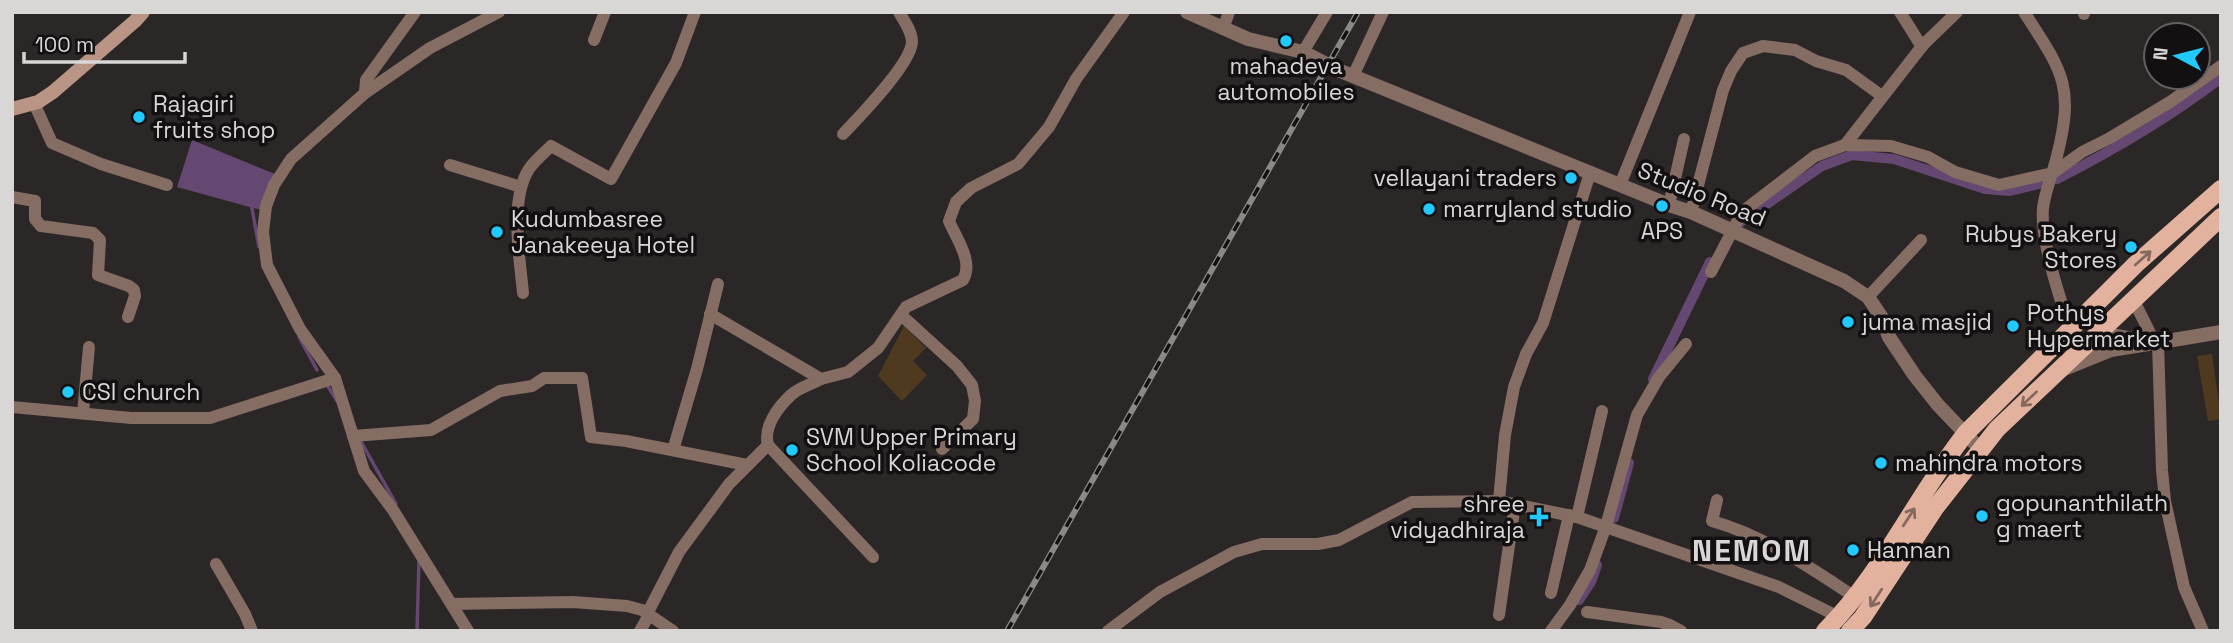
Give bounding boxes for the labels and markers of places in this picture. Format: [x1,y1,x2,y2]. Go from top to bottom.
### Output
marker: mahadeva automobiles [1278,33,1294,49]
place label: mahadeva automobiles [1217,51,1355,107]
place label: Rajagiri fruits shop [153,89,275,145]
marker: Rajagiri fruits shop [131,109,147,125]
place label: vellayani traders [1374,163,1557,193]
marker: vellayani traders [1563,170,1579,186]
place label: marryland studio [1443,194,1632,224]
marker: APS [1654,198,1670,214]
marker: marryland studio [1421,201,1437,217]
place label: Kudumbasree Janakeeya Hotel [511,204,695,260]
place label: APS [1641,216,1683,246]
place label: Rubys Bakery Stores [1965,219,2117,275]
marker: Kudumbasree Janakeeya Hotel [489,224,505,240]
marker: Rubys Bakery Stores [2123,239,2139,255]
place label: Pothys Hypermarket [2027,298,2170,354]
place label: juma masjid [1861,307,1992,337]
marker: juma masjid [1840,314,1856,330]
marker: Pothys Hypermarket [2005,318,2021,334]
place label: CSI church [82,377,200,407]
marker: CSI church [60,384,76,400]
place label: SVM Upper Primary School Koliacode [806,422,1017,478]
marker: SVM Upper Primary School Koliacode [784,442,800,458]
place label: mahindra motors [1895,448,2083,478]
marker: mahindra motors [1873,455,1889,471]
place label: gopunanthilath g maert [1996,488,2168,544]
place label: shree vidyadhiraja [1390,489,1525,545]
marker: gopunanthilath g maert [1974,508,1990,524]
marker: shree vidyadhiraja [1531,509,1547,525]
place label: Hannan [1867,535,1951,565]
marker: Hannan [1845,542,1861,558]

